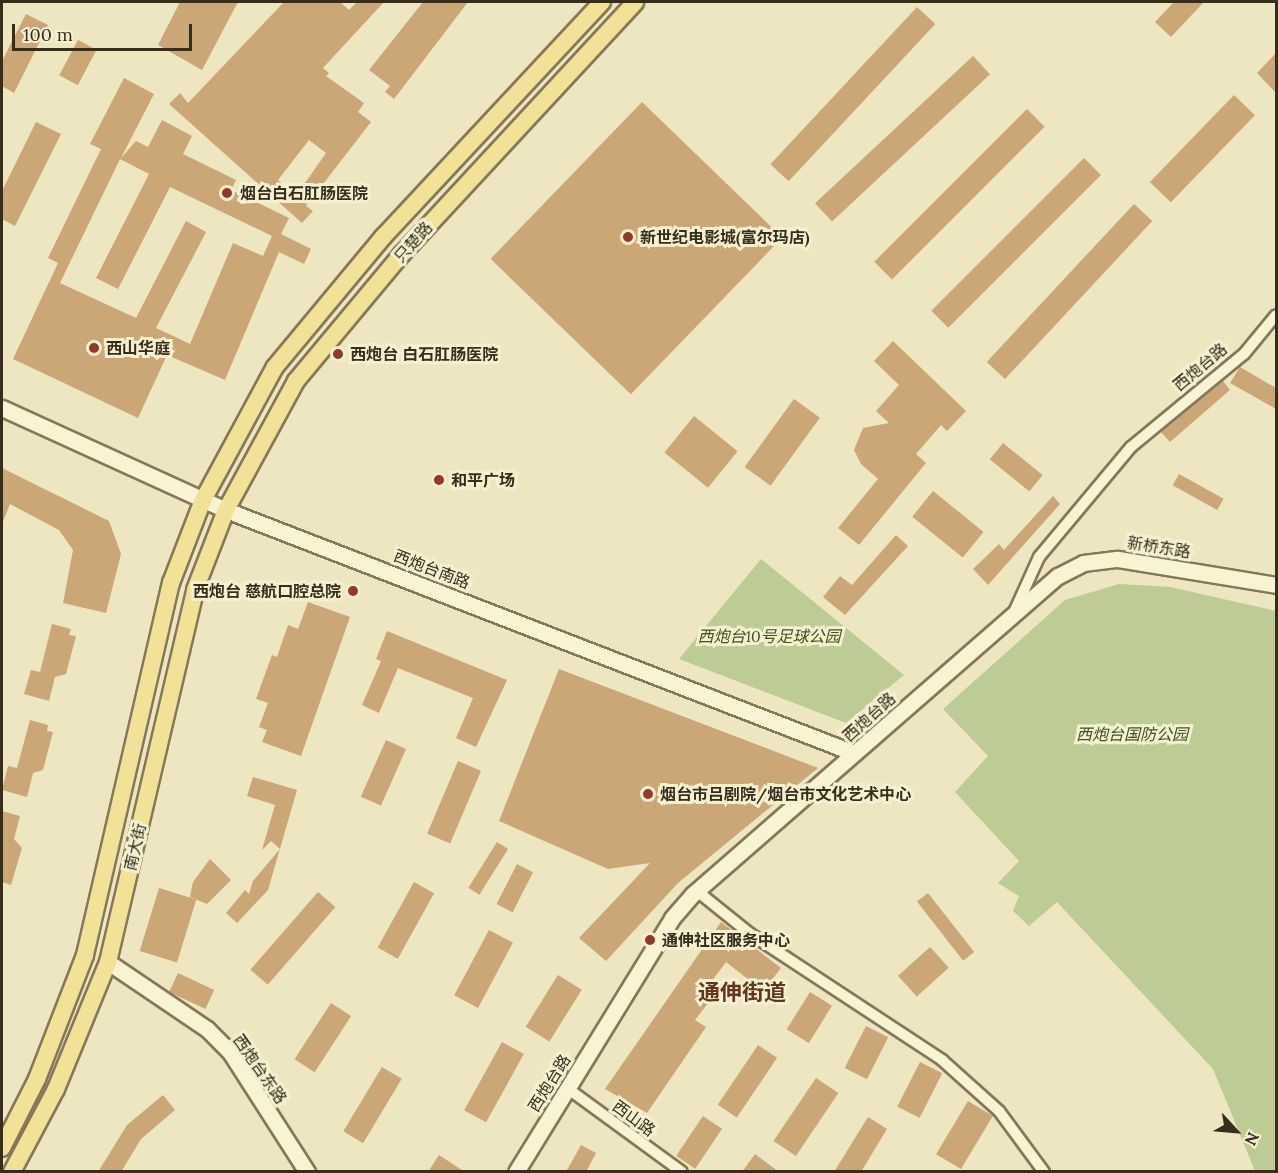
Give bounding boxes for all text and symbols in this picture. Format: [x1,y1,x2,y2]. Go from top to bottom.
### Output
scale bar [15,12,195,50]
text: 100 m [23,23,73,46]
place label: 烟台白石肛肠医院 [240,183,368,203]
marker: 烟台白石肛肠医院 [218,184,236,202]
street label: 只楚路 [390,218,436,266]
place label: 新世纪电影城(富尔玛店) [640,227,809,247]
marker: 新世纪电影城(富尔玛店) [621,230,635,244]
place label: 西山华庭 [106,338,170,358]
street label: 西炮台路 [1169,339,1231,395]
marker: 西山华庭 [87,341,101,355]
place label: 西炮台 白石肛肠医院 [350,344,498,364]
marker: 西炮台 白石肛肠医院 [331,347,345,361]
place label: 和平广场 [451,470,515,490]
marker: 和平广场 [432,473,446,487]
street label: 新桥东路 [1126,533,1192,561]
street label: 西炮台南路 [391,546,473,592]
place label: 西炮台 慈航口腔总院 [193,581,341,601]
marker: 西炮台 慈航口腔总院 [346,584,360,598]
park label: 西炮台10号足球公园 [697,626,841,646]
street label: 西炮台路 [839,688,899,746]
park label: 西炮台国防公园 [1076,724,1188,744]
place label: 烟台市吕剧院/烟台市文化艺术中心 [660,784,911,804]
marker: 烟台市吕剧院/烟台市文化艺术中心 [641,787,655,801]
street label: 南大街 [120,821,150,873]
place label: 通伸社区服务中心 [662,930,790,950]
marker: 通伸社区服务中心 [643,933,657,947]
district label: 通伸街道 [698,980,786,1006]
street label: 西炮台东路 [229,1031,291,1107]
street label: 西炮台路 [524,1051,574,1115]
street label: 西山路 [609,1096,659,1140]
north arrow [1206,1101,1266,1161]
text: N [1240,1129,1264,1149]

